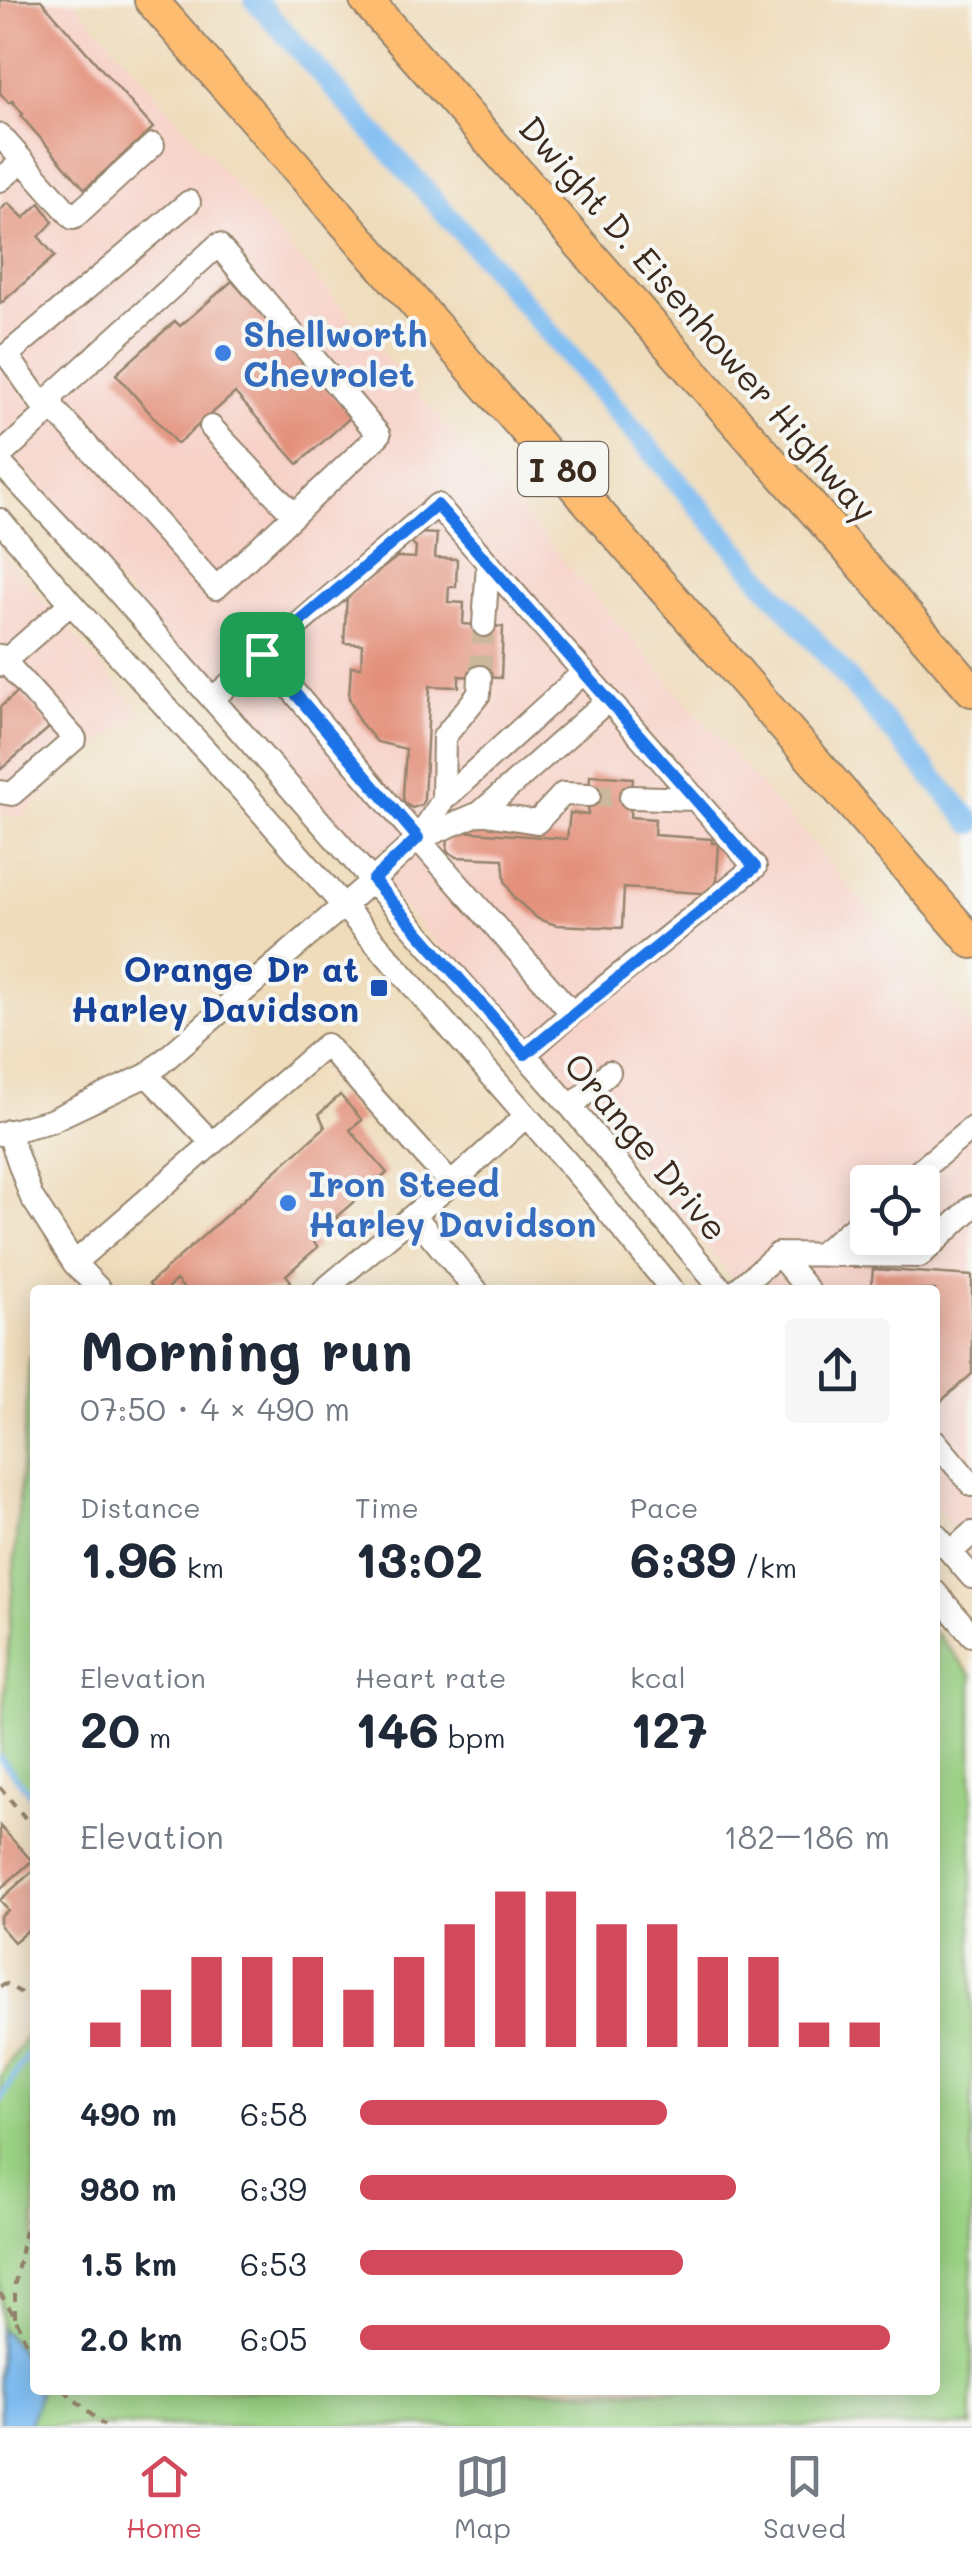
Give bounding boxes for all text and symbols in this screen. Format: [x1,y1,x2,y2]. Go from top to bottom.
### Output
street label: Dwight D. Eisenhower Highway [510,105,888,531]
place label: Shellworth Chevrolet [243,310,427,396]
marker: Shellworth Chevrolet [212,342,234,364]
road number: I 80 [518,442,608,496]
pin [220,612,305,697]
icon: arrive [235,627,290,682]
place label: Orange Dr at Harley Davidson [71,945,359,1031]
marker: Orange Dr at Harley Davidson [368,977,390,999]
street label: Orange Drive [555,1042,739,1250]
place label: Iron Steed Harley Davidson [308,1160,596,1246]
map controls [850,1165,940,1255]
button: locate [850,1165,940,1255]
marker: Iron Steed Harley Davidson [277,1192,299,1214]
text: Morning run [80,1313,413,1385]
button: share [785,1318,890,1423]
text: 07:50 · 4 × 490 m [80,1387,350,1429]
text: Distance [80,1489,201,1525]
text: Time [355,1489,419,1525]
text: Pace [630,1489,698,1525]
text: 1.96 [80,1525,178,1591]
text: 13:02 [355,1525,483,1591]
text: 6:39 [630,1525,736,1591]
text: km [178,1549,224,1585]
text: /km [736,1549,797,1585]
text: Elevation [80,1659,206,1695]
text: Heart rate [355,1659,506,1695]
text: kcal [630,1659,686,1695]
text: 20 [80,1695,140,1761]
text: 146 [355,1695,439,1761]
text: 127 [630,1695,708,1761]
text: m [140,1719,171,1755]
text: bpm [439,1719,506,1755]
text: Elevation [80,1815,224,1857]
text: 182–186 m [724,1815,890,1857]
text: 490 m [80,2092,177,2134]
text: 6:58 [240,2092,307,2134]
text: 980 m [80,2167,177,2209]
text: 6:39 [240,2167,307,2209]
text: 1.5 km [80,2242,177,2284]
text: 6:53 [240,2242,307,2284]
text: 2.0 km [80,2317,183,2359]
text: 6:05 [240,2317,308,2359]
tab: Home [126,2449,202,2545]
tab: Map [454,2449,511,2545]
tab: Saved [763,2449,846,2545]

